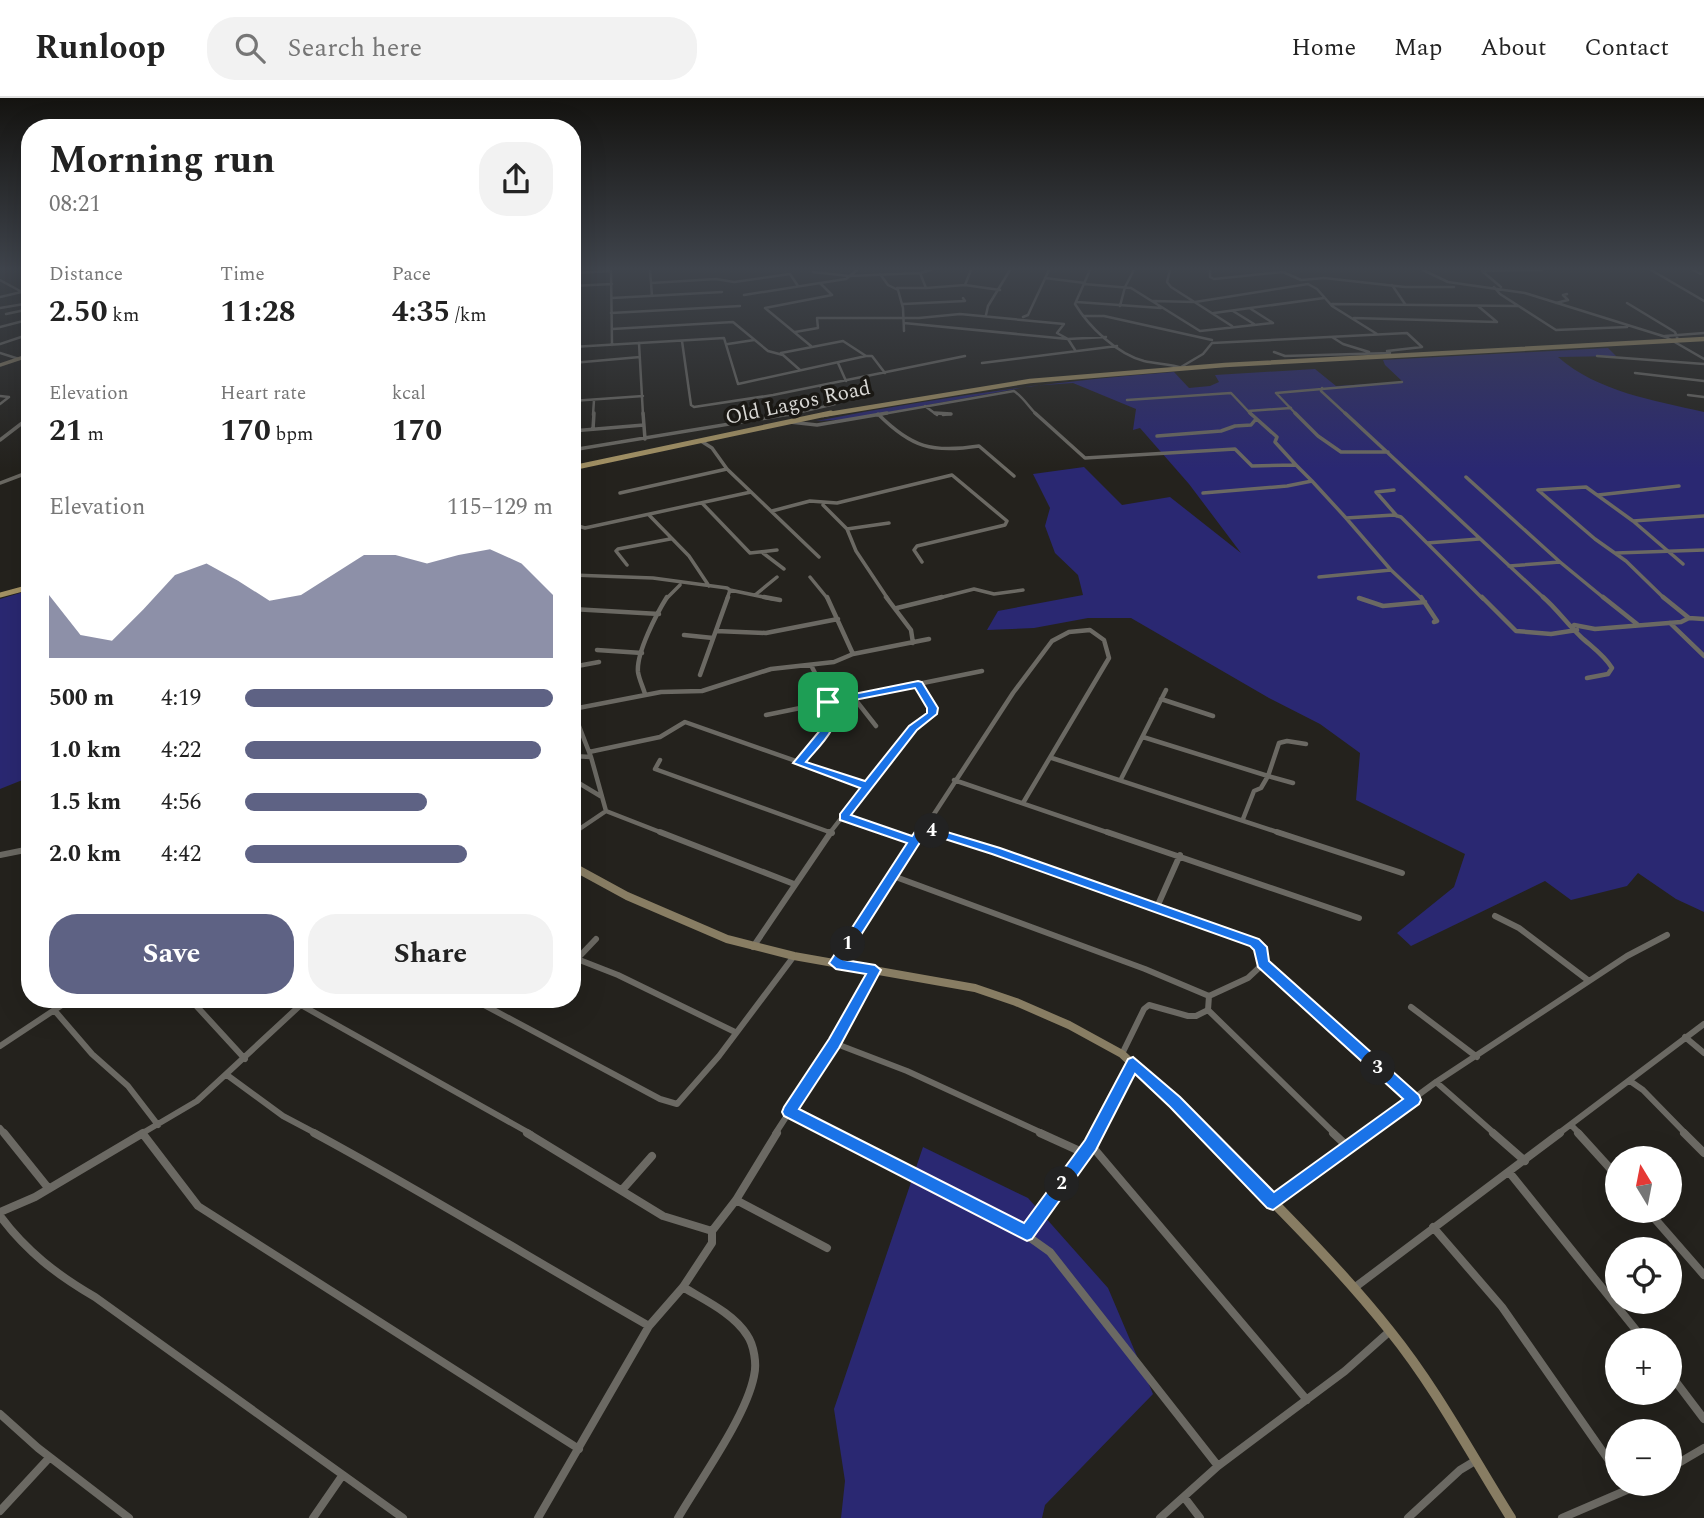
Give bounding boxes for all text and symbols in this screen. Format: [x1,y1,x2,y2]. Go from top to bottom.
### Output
search box [207,17,697,80]
text: Runloop [35,23,165,73]
text: Search here [287,28,422,68]
icon: search [231,29,269,67]
text: Home [1291,30,1356,66]
text: Map [1394,30,1442,66]
text: About [1480,30,1546,66]
text: Contact [1584,30,1669,66]
text: Morning run [49,132,275,190]
button: share [479,142,553,216]
text: 08:21 [49,187,101,222]
text: Distance [49,260,123,289]
text: Time [220,260,265,289]
text: Pace [392,260,431,289]
text: 2.50 [49,289,108,335]
text: 11:28 [220,289,296,335]
text: 4:35 [392,289,450,335]
text: km [108,301,139,330]
text: /km [450,301,487,330]
street label: Old Lagos Road [722,372,874,434]
text: Elevation [49,379,129,408]
text: Heart rate [220,379,306,408]
text: kcal [392,379,426,408]
text: 21 [49,408,83,454]
text: 170 [220,408,271,454]
text: 170 [392,408,442,454]
text: m [83,420,104,449]
text: bpm [271,420,313,449]
text: Elevation [49,490,145,525]
text: 115–129 m [447,490,553,525]
pin [798,672,858,732]
text: 500 m [49,681,114,716]
text: 4:19 [161,681,201,716]
icon: arrive [809,683,847,721]
text: 1.0 km [49,733,121,768]
text: 4:22 [161,733,201,768]
text: 1.5 km [49,785,121,820]
text: 4:56 [161,785,201,820]
pin: 4 [914,814,950,848]
text: 4 [926,816,937,845]
text: 2.0 km [49,837,121,872]
text: 4:42 [161,837,201,872]
button: Save [49,914,294,994]
button: Share [308,914,553,994]
pin: 1 [830,926,866,962]
text: 1 [842,929,853,958]
pin: 3 [1360,1051,1396,1086]
text: 3 [1372,1053,1383,1082]
north arrow [1605,1146,1682,1223]
map controls [1605,1146,1682,1496]
pin: 2 [1044,1166,1080,1202]
text: 2 [1056,1169,1067,1198]
button: locate [1605,1237,1682,1314]
button: + [1605,1328,1682,1405]
button: − [1605,1419,1682,1496]

